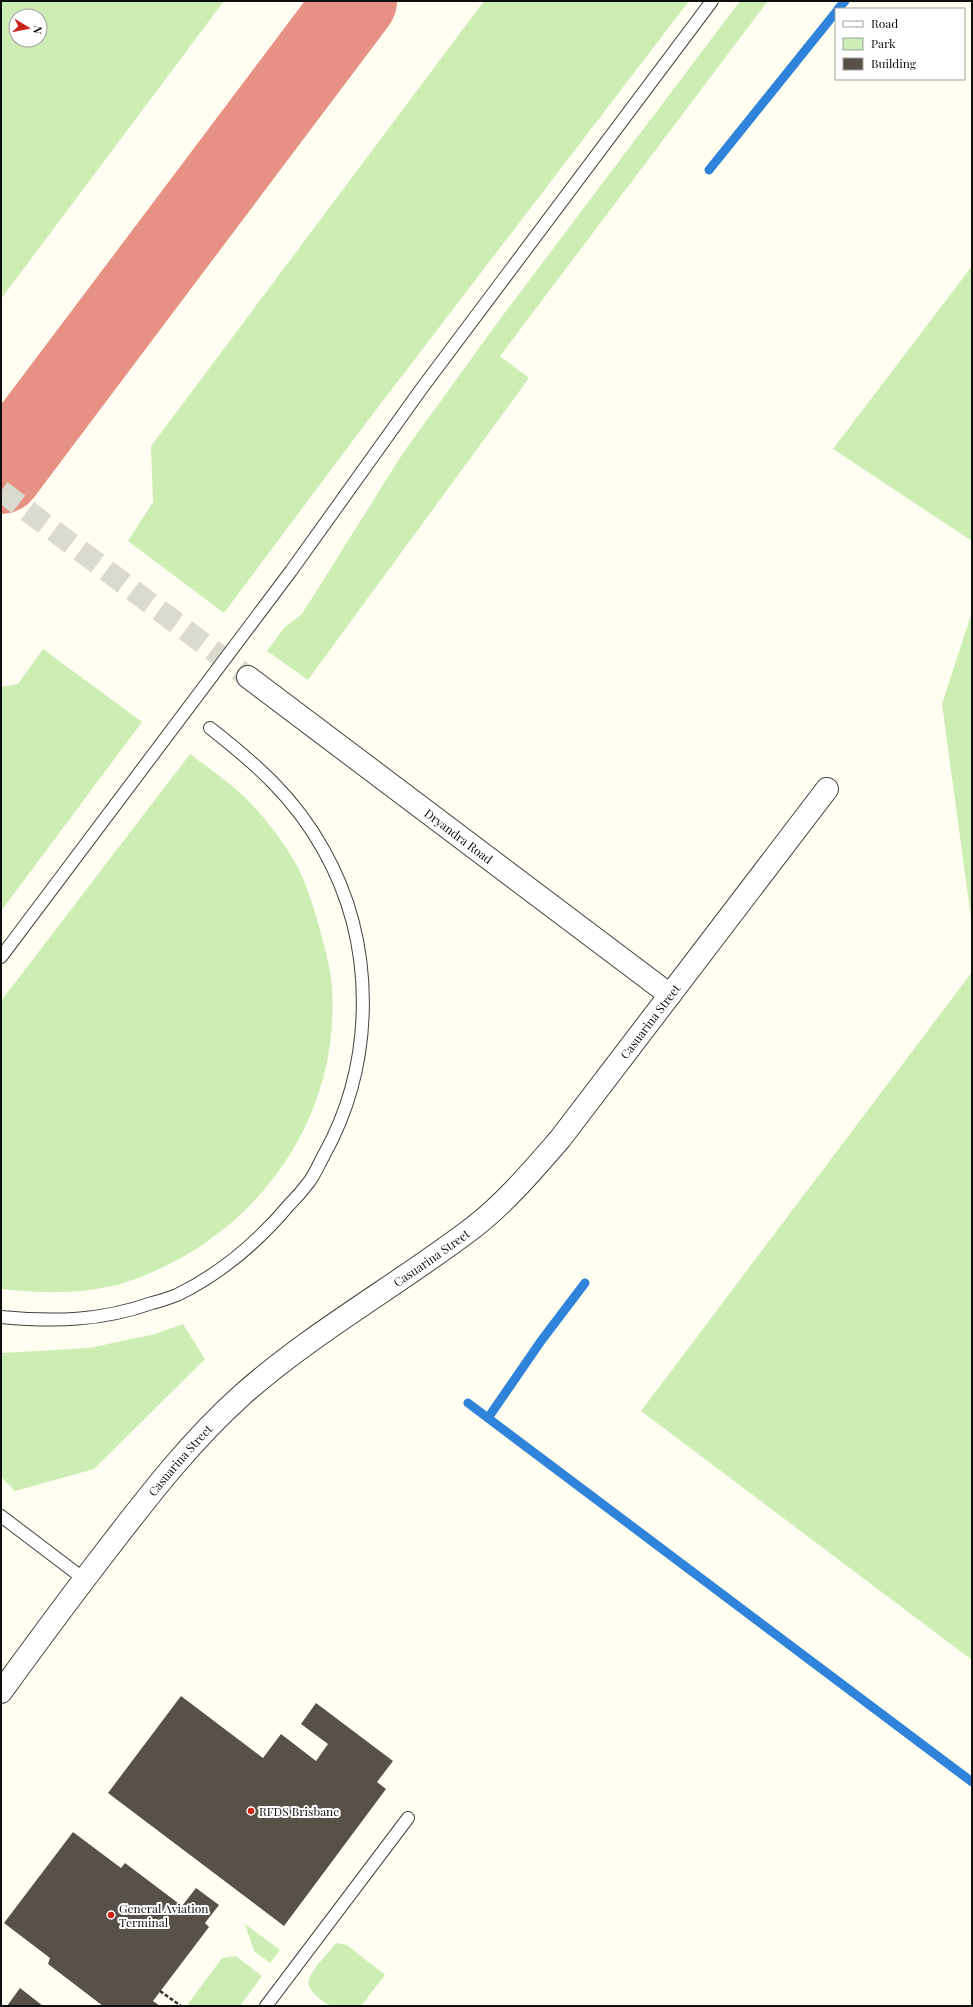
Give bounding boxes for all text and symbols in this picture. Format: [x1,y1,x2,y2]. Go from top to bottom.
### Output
north arrow [8,8,48,48]
legend [835,8,965,80]
text: Road [871,15,898,31]
text: N [30,25,46,35]
text: Park [871,35,896,51]
text: Building [871,55,917,71]
street label: Dryandra Road [421,805,496,867]
street label: Casuarina Street [616,980,684,1062]
street label: Casuarina Street [390,1225,473,1290]
street label: Casuarina Street [144,1420,216,1499]
place label: RFDS Brisbane [259,1803,339,1819]
marker: RFDS Brisbane [246,1806,256,1816]
place label: General Aviation Terminal [119,1900,209,1930]
marker: General Aviation Terminal [106,1910,116,1920]

